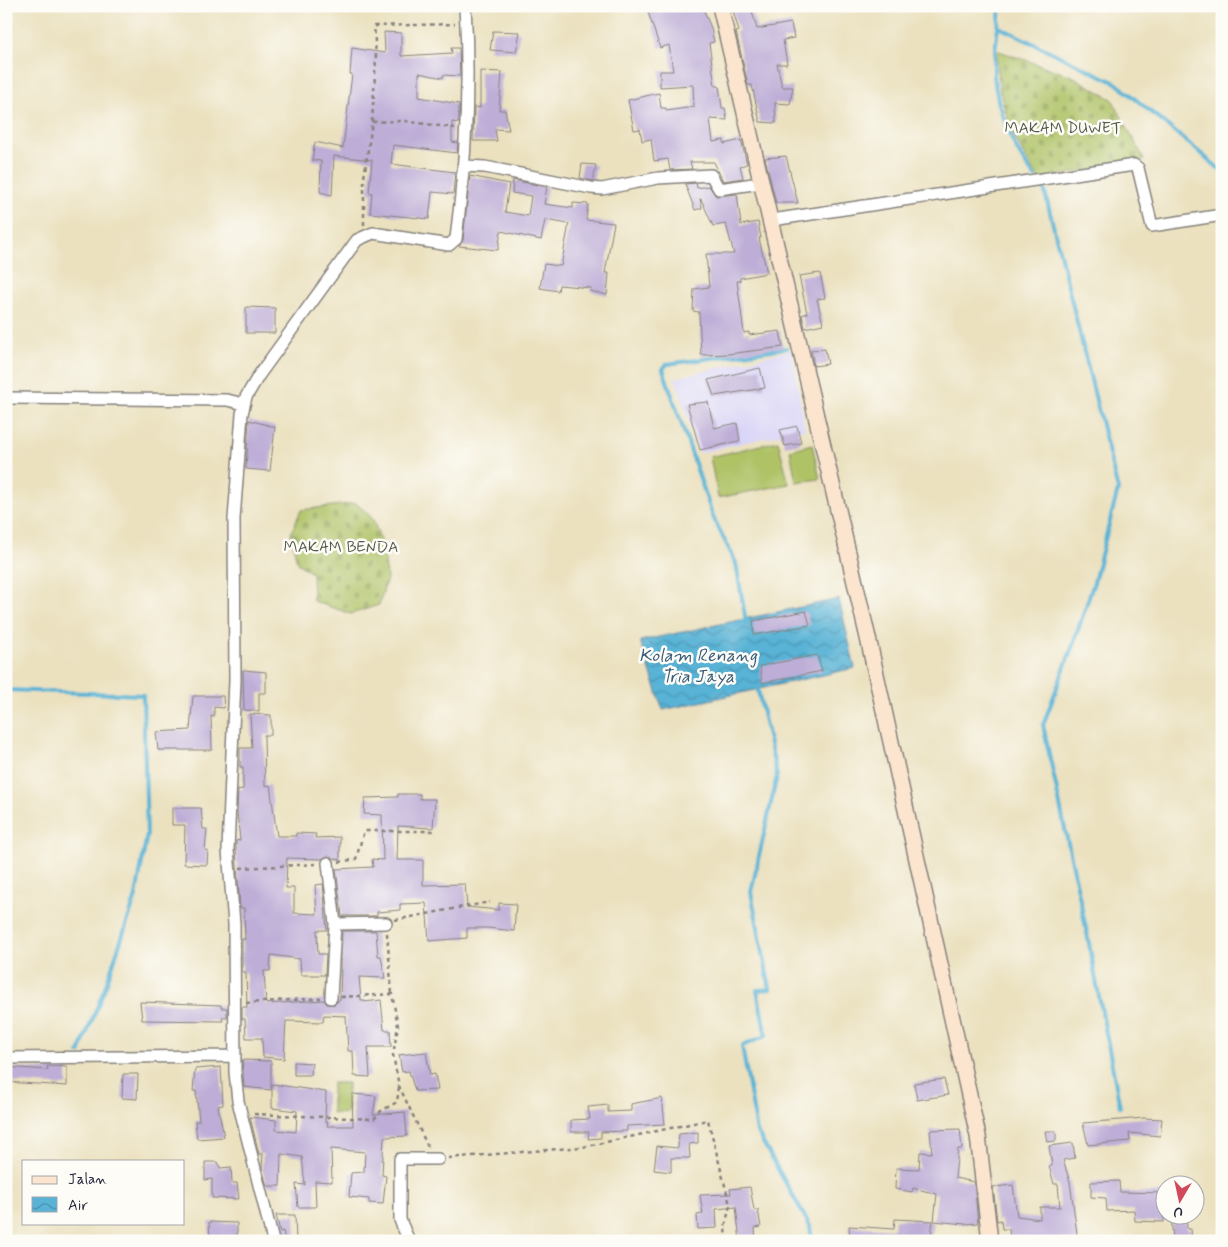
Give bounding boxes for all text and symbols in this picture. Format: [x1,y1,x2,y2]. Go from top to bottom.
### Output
park label: MAKAM DUWET [1005,118,1121,139]
park label: MAKAM BENDA [284,537,398,558]
water label: Kolam Renang Tria Jaya [639,644,758,689]
legend [22,1160,185,1224]
text: Jalan [68,1170,107,1190]
north arrow [1156,1174,1206,1224]
text: Air [68,1196,88,1216]
text: U [1172,1202,1184,1221]

